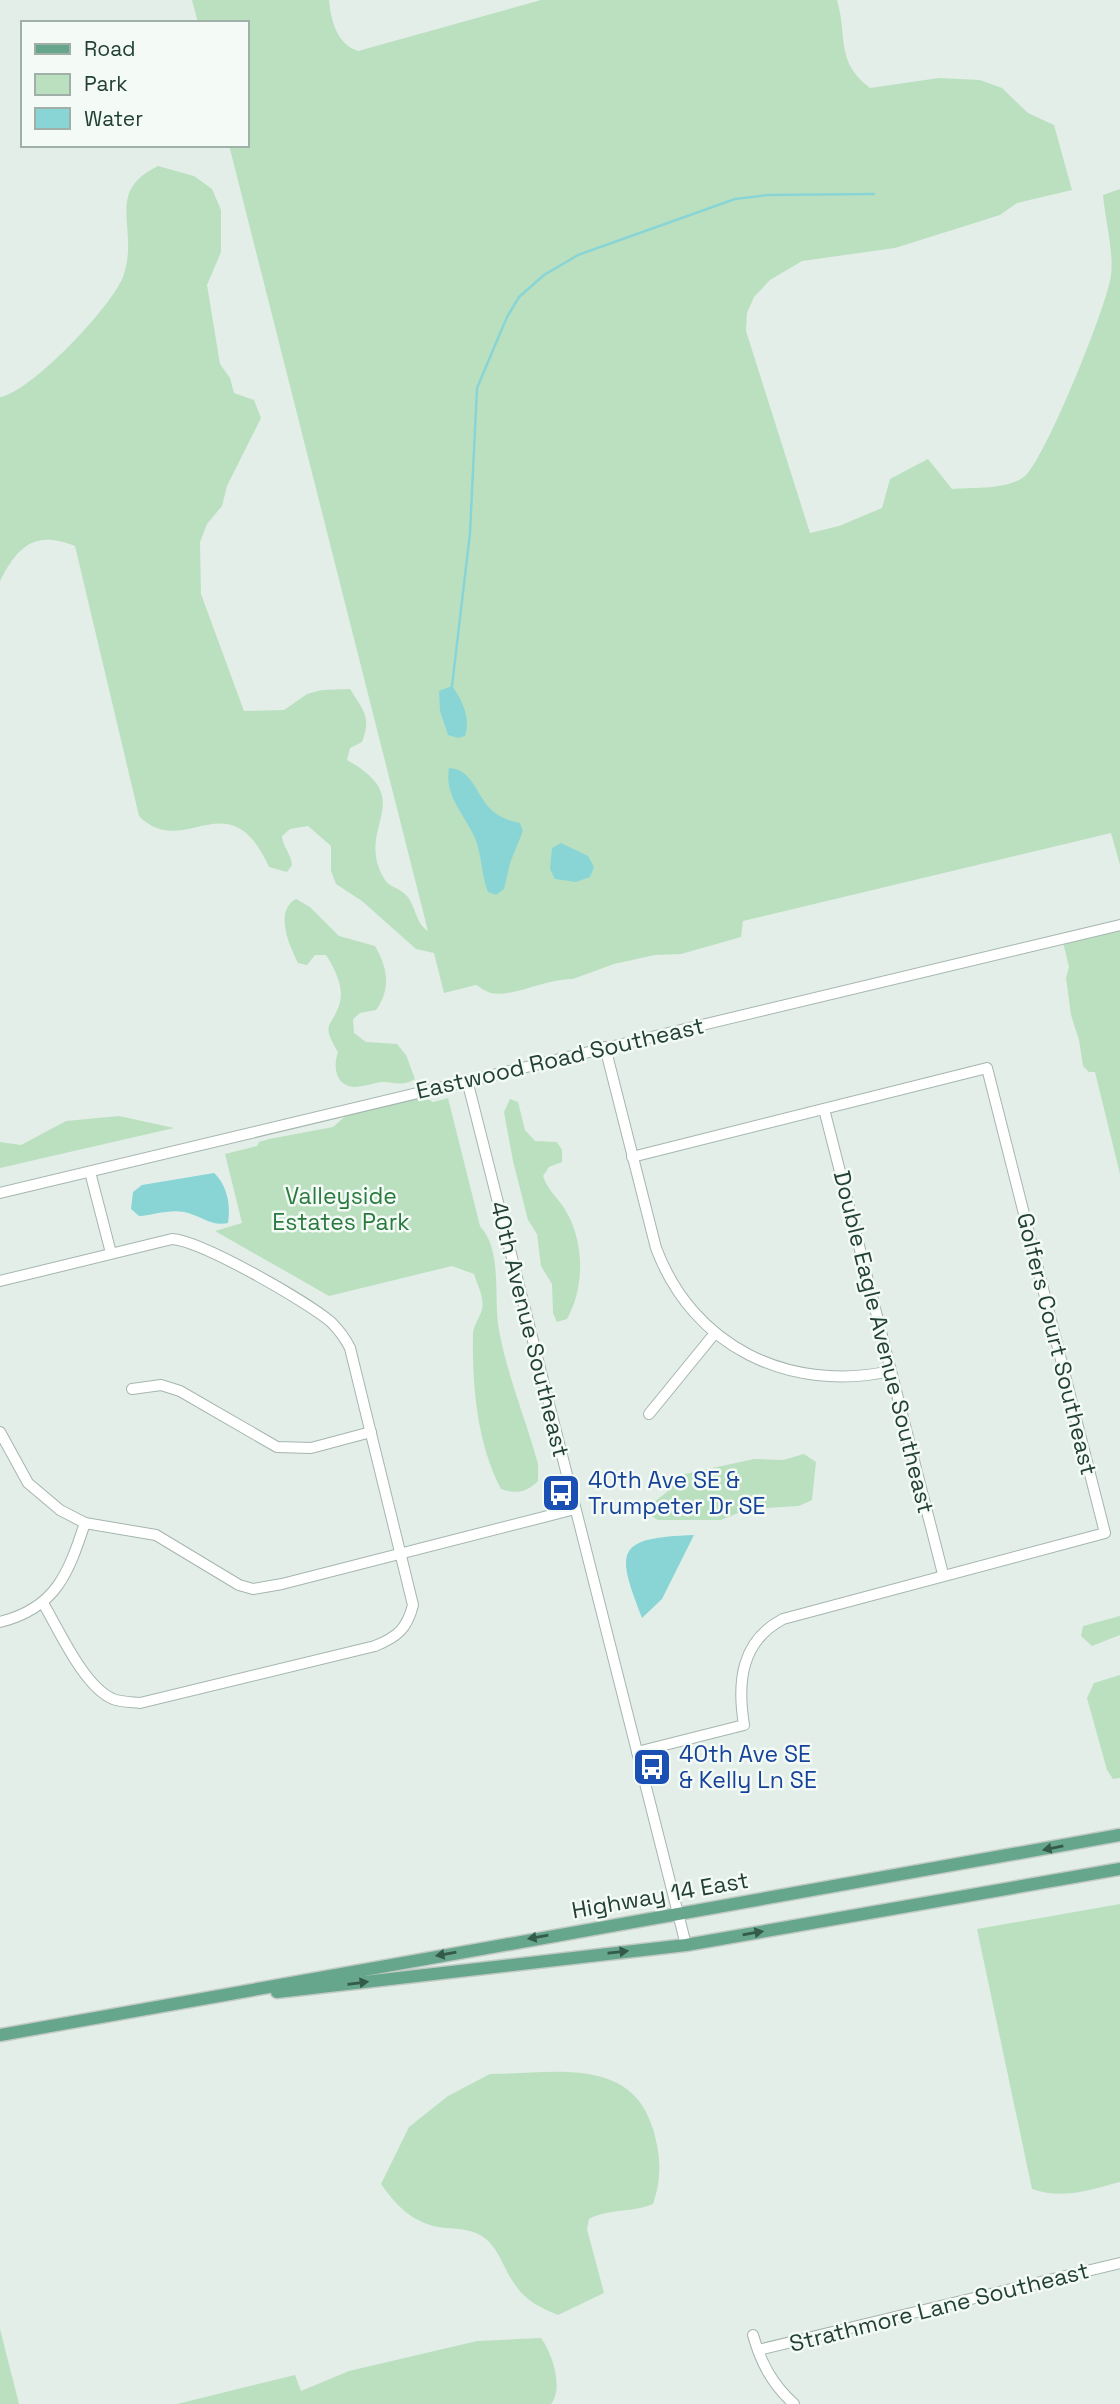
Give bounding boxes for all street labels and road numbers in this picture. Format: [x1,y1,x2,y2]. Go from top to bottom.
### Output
street label: Eastwood Road Southeast [413,1010,707,1106]
street label: Double Eagle Avenue Southeast [827,1167,941,1517]
street label: 40th Avenue Southeast [484,1198,576,1460]
street label: Golfers Court Southeast [1010,1210,1104,1478]
street label: Highway 14 East [569,1865,751,1925]
street label: Strathmore Lane Southeast [786,2255,1092,2359]

